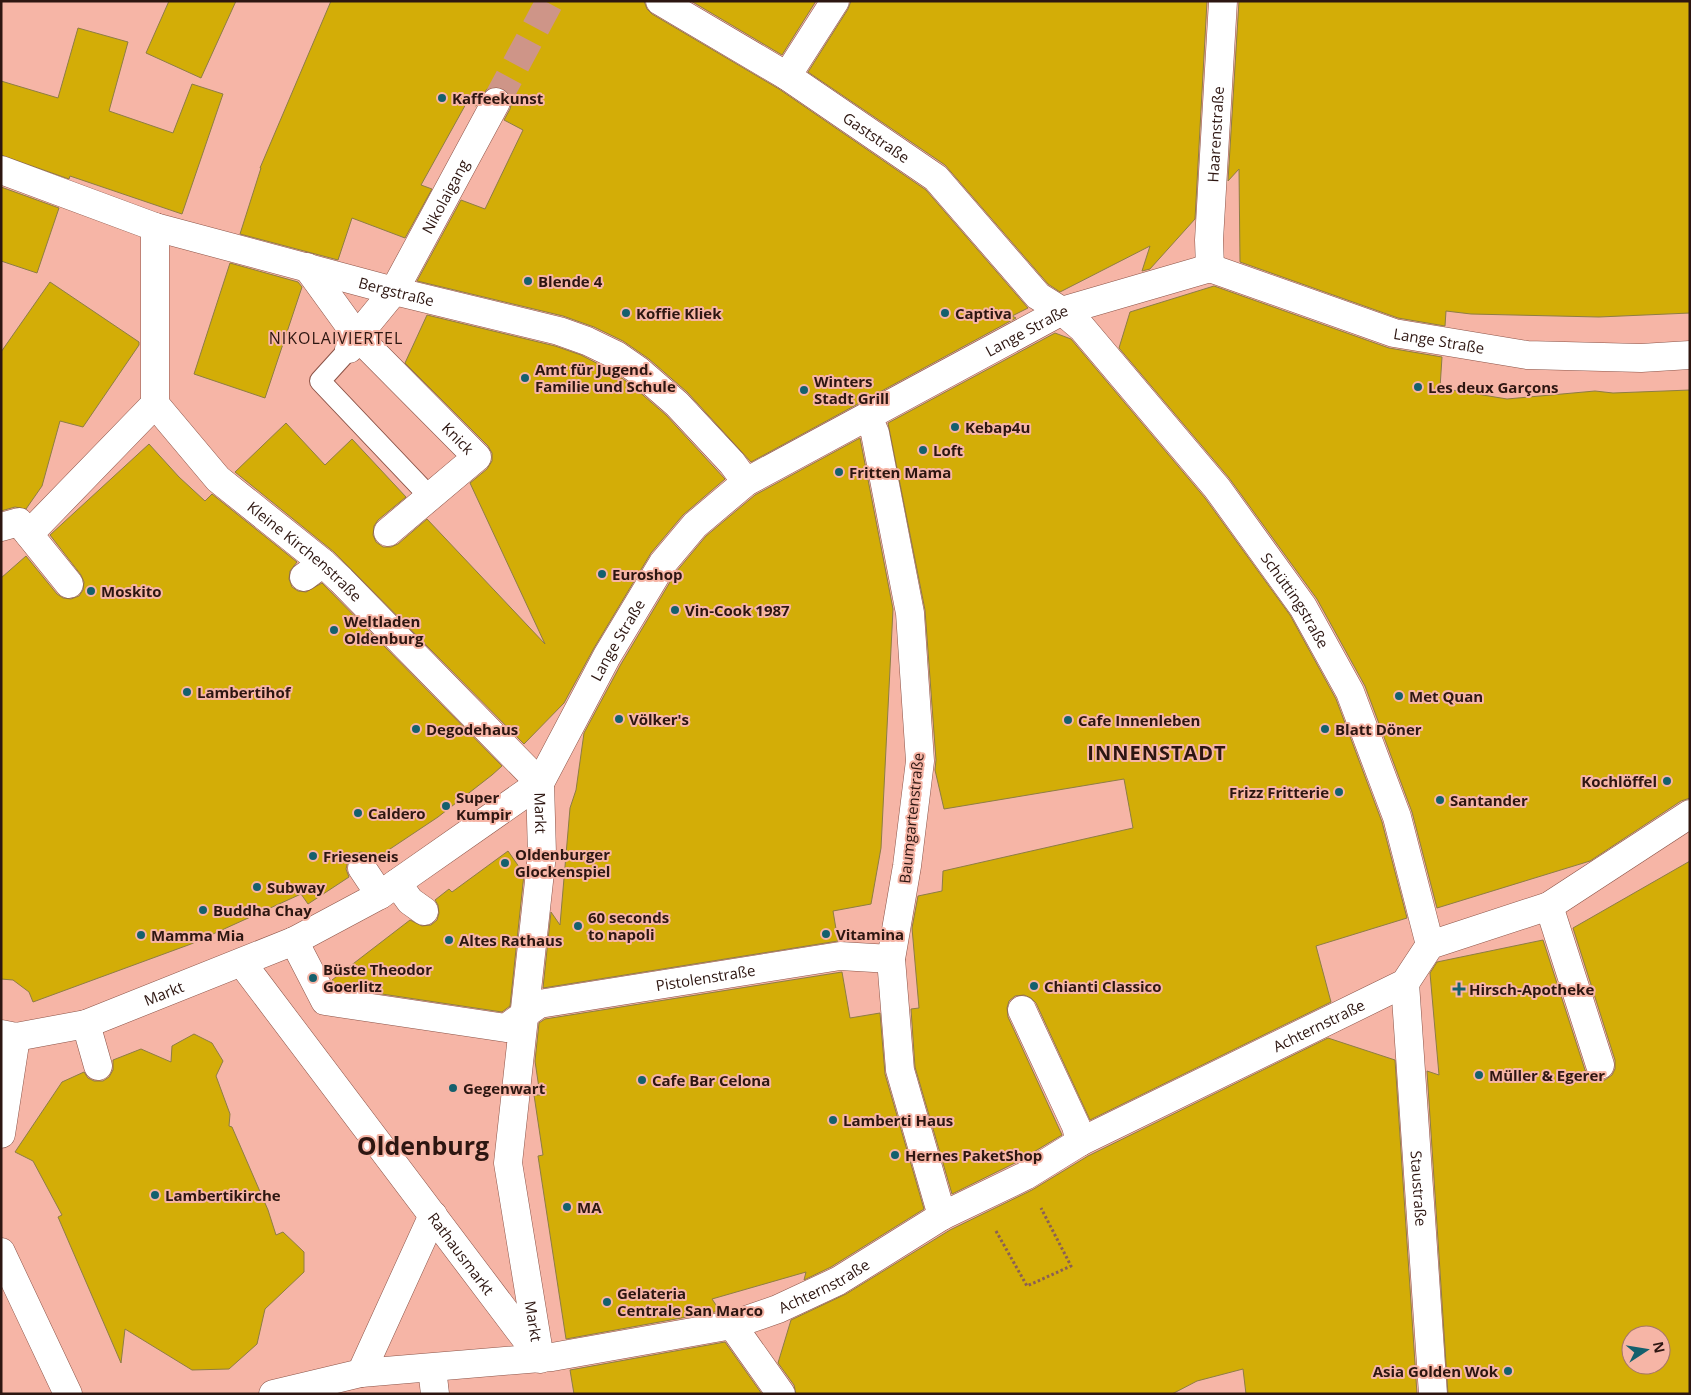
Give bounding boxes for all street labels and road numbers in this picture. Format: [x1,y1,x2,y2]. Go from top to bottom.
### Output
street label: Haarenstraße [1202,86,1228,183]
street label: Gaststraße [839,107,914,167]
street label: Nikolaigang [417,156,473,237]
street label: Bergstraße [356,272,436,310]
street label: Lange Straße [982,300,1070,361]
street label: Lange Straße [1392,323,1486,358]
street label: Knick [438,418,479,458]
street label: Kleine Kirchenstraße [244,497,366,606]
street label: Schüttingstraße [1257,548,1334,652]
street label: Lange Straße [586,595,649,684]
street label: Baumgartenstraße [894,752,928,884]
street label: Markt [530,792,551,834]
street label: Pistolenstraße [654,960,757,995]
street label: Markt [141,976,186,1010]
street label: Achternstraße [1269,994,1368,1056]
street label: Staustraße [1406,1150,1432,1227]
street label: Rathausmarkt [424,1208,499,1299]
street label: Achternstraße [775,1254,873,1317]
street label: Markt [521,1299,547,1343]

